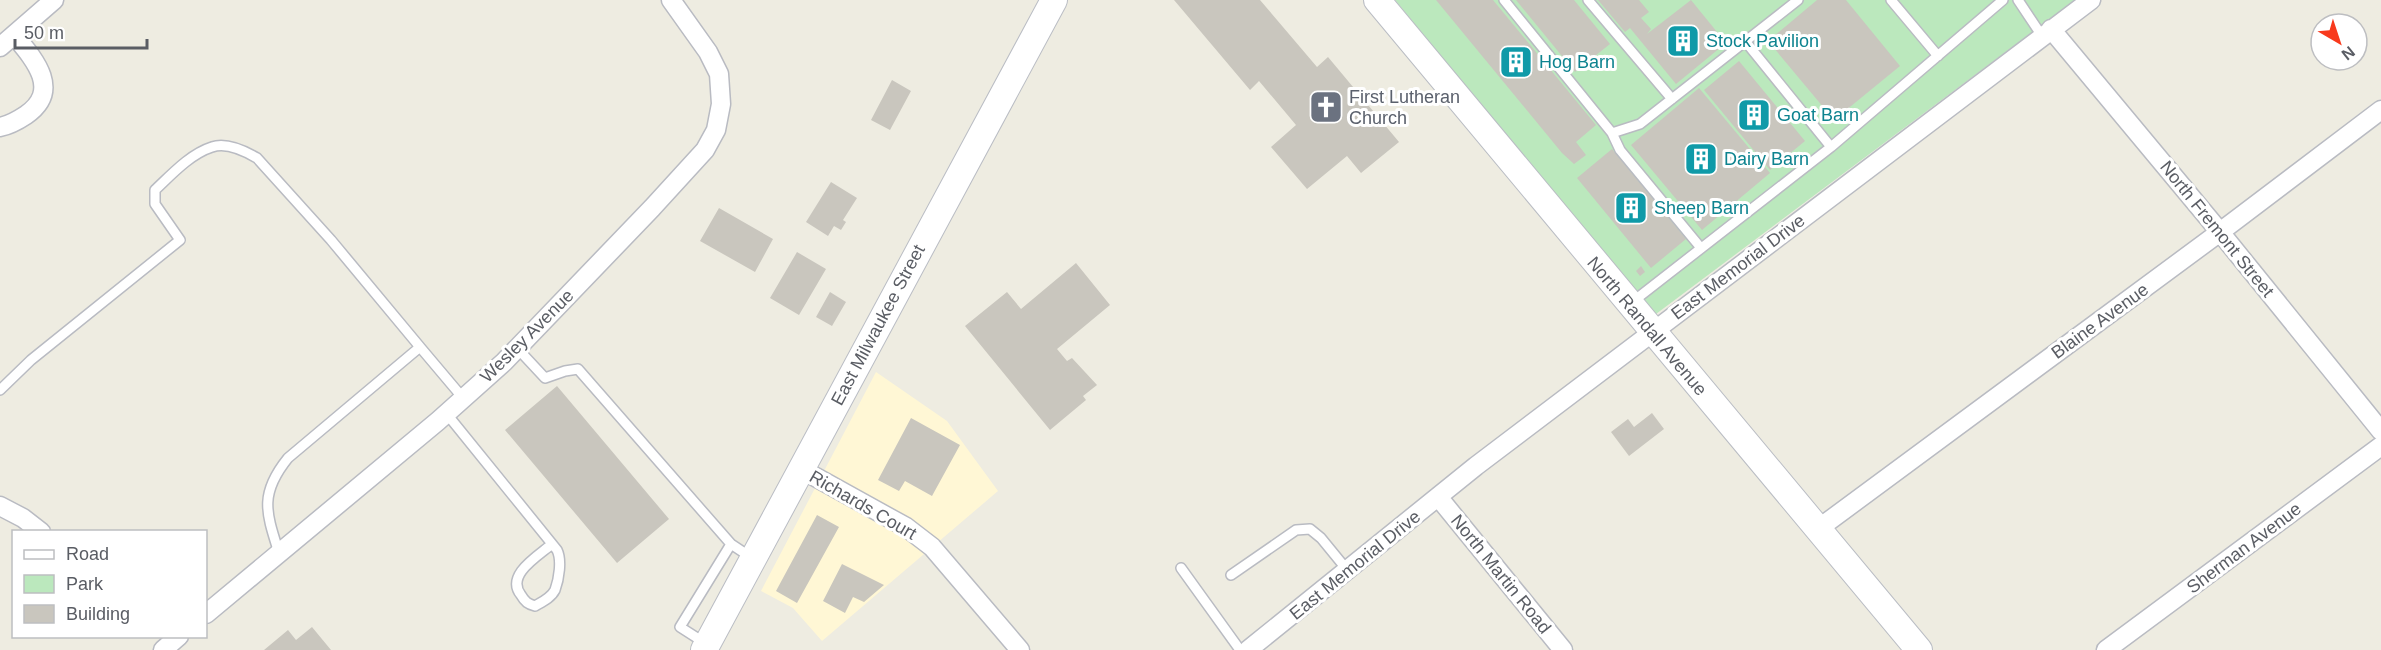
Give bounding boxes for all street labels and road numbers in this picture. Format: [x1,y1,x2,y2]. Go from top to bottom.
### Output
street label: North Fremont Street [2156,157,2278,301]
street label: East Memorial Drive [1667,210,1809,324]
street label: East Milwaukee Street [827,241,929,409]
street label: North Randall Avenue [1583,253,1711,399]
street label: Blaine Avenue [2048,279,2152,363]
street label: Wesley Avenue [476,285,578,387]
street label: Richards Court [806,466,920,544]
street label: Sherman Avenue [2183,499,2305,597]
street label: East Memorial Drive [1286,506,1424,624]
street label: North Martin Road [1447,511,1555,637]

